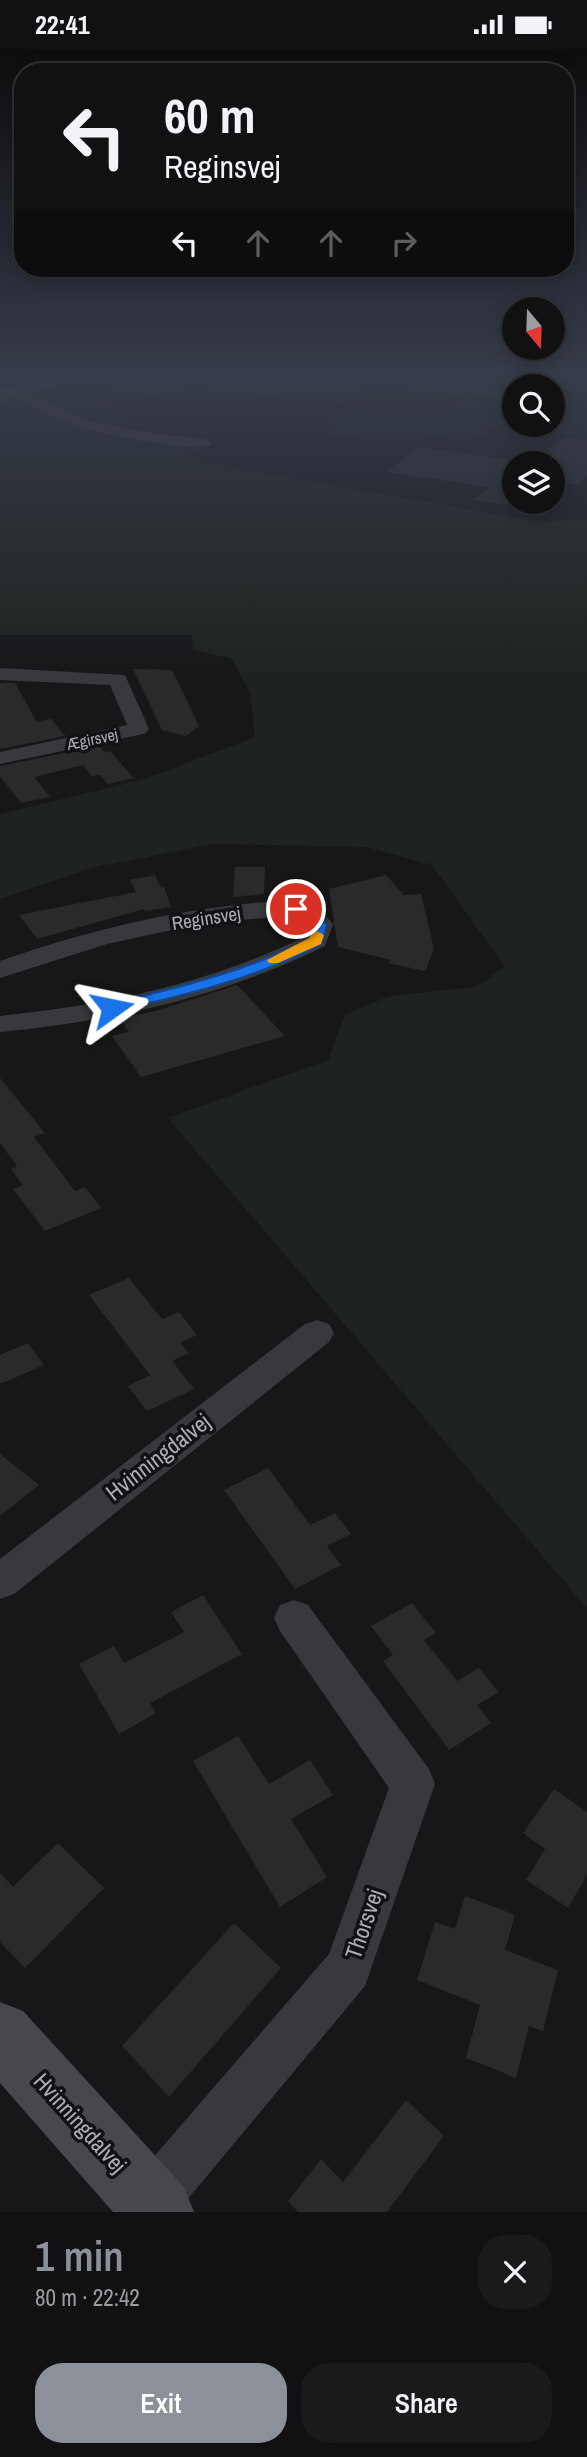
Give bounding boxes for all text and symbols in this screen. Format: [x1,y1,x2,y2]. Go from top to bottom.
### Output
text: 22:41 [35,7,90,42]
text: 60 m [164,82,256,148]
icon: left [49,91,140,182]
text: Reginsvej [164,145,281,188]
icon: left [166,224,204,262]
icon: ahead [239,224,277,262]
icon: ahead [312,224,350,262]
icon: right [385,224,423,262]
north arrow [502,297,565,361]
map controls [502,297,565,514]
button: search [502,374,565,437]
button: layers [502,451,565,514]
street label: Ægirsvej [63,723,120,755]
pin [266,879,326,939]
icon: arrive [277,890,315,928]
street label: Reginsvej [170,900,242,936]
position arrow [75,971,149,1045]
street label: Hvinningdalvej [99,1406,216,1507]
street label: Thorsvej [337,1885,390,1963]
street label: Hvinningdalvej [27,2066,134,2179]
text: 1 min [35,2228,124,2284]
button: close [478,2235,552,2309]
text: 80 m · 22:42 [35,2282,140,2313]
button: Exit [35,2363,287,2443]
button: Share [301,2363,552,2443]

